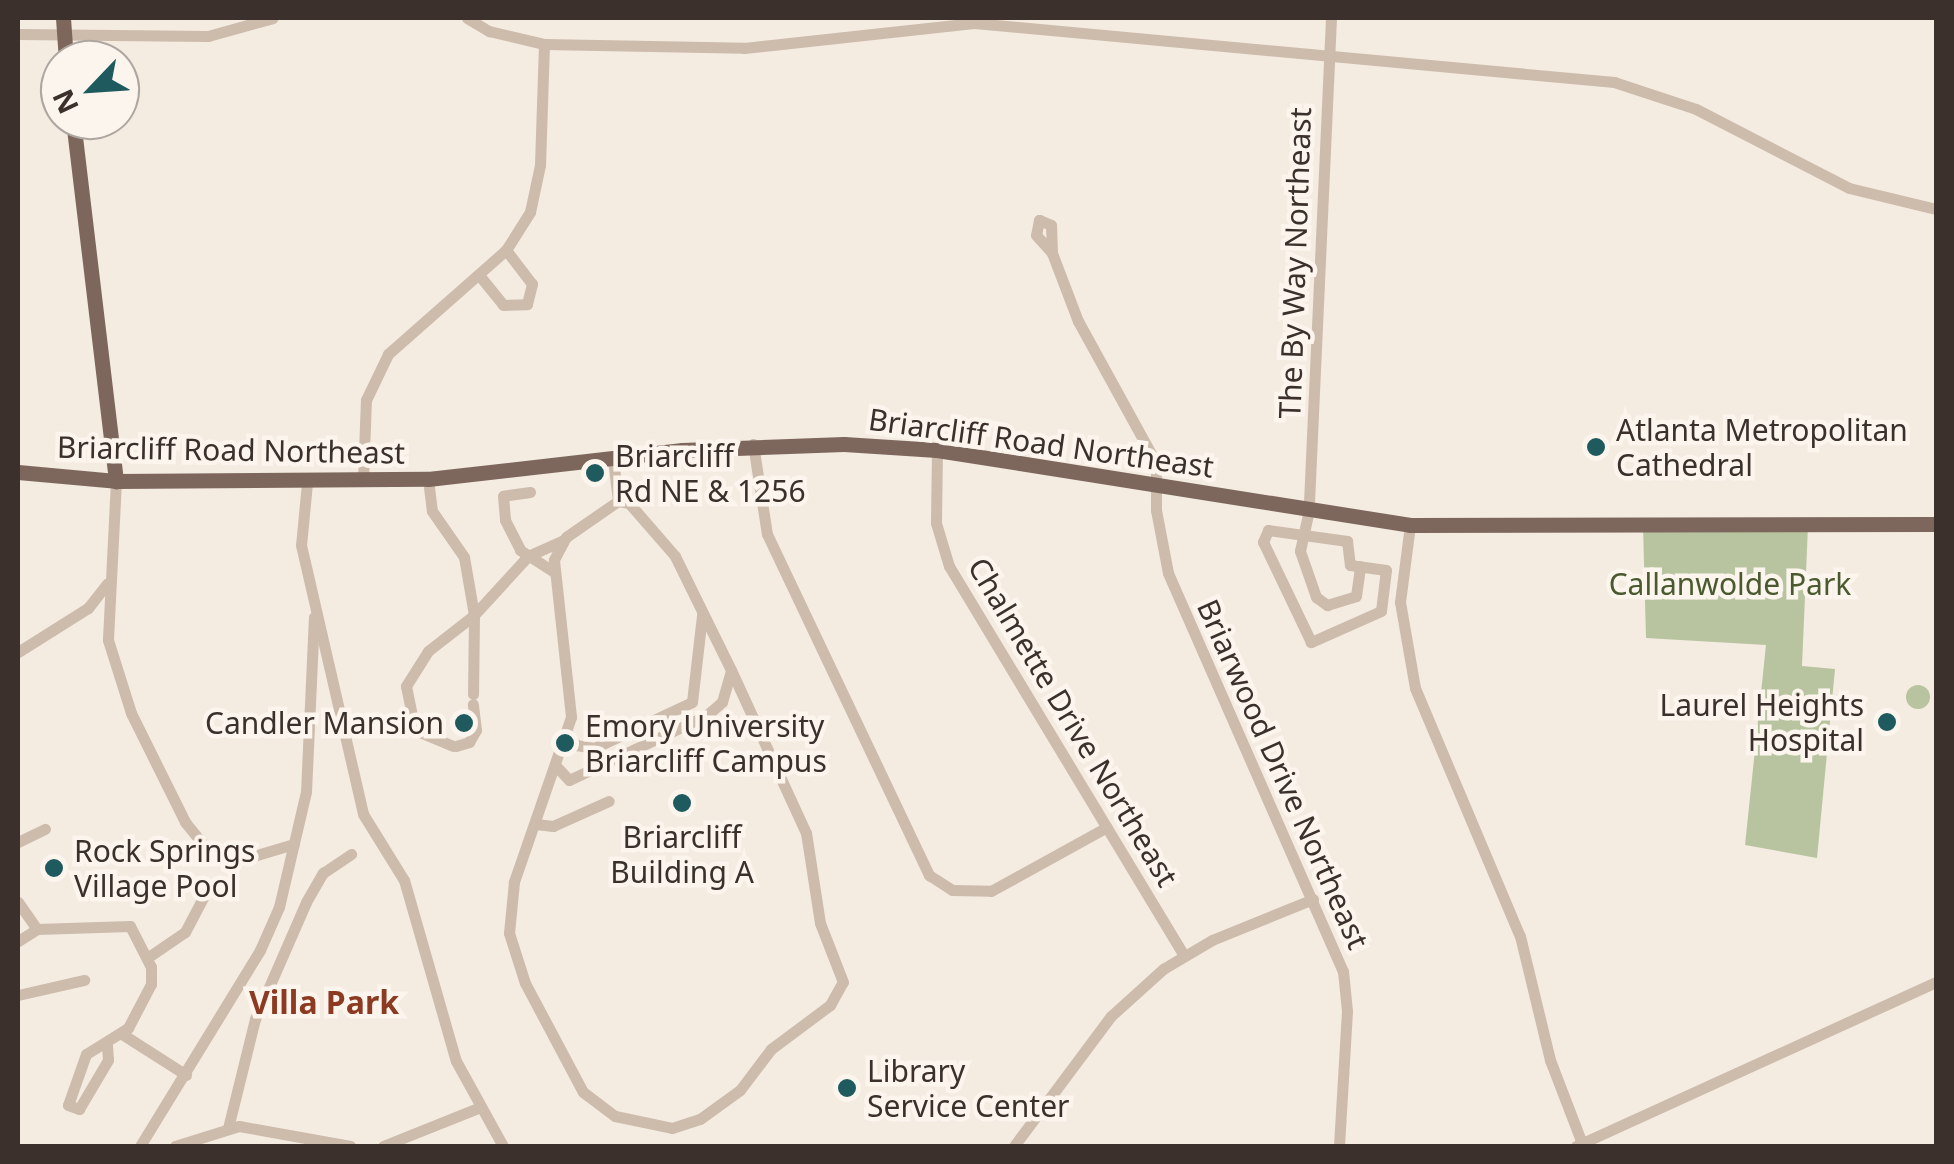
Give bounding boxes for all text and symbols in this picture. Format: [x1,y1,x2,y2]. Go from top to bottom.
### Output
north arrow [40,40,140,140]
text: N [43,83,87,120]
street label: The By Way Northeast [1272,107,1318,419]
street label: Briarcliff Road Northeast [866,401,1216,485]
place label: Atlanta Metropolitan Cathedral [1616,412,1908,482]
street label: Briarcliff Road Northeast [57,429,405,471]
marker: Atlanta Metropolitan Cathedral [1585,436,1607,458]
place label: Briarcliff Rd NE & 1256 [615,438,806,508]
marker: Briarcliff Rd NE & 1256 [584,462,606,484]
street label: Chalmette Drive Northeast [960,551,1186,893]
park label: Callanwolde Park [1609,566,1851,602]
street label: Briarwood Drive Northeast [1190,594,1376,954]
place label: Laurel Heights Hospital [1660,687,1864,758]
place label: Candler Mansion [205,705,444,741]
place label: Emory University Briarcliff Campus [585,708,827,778]
marker: Laurel Heights Hospital [1874,709,1900,735]
marker: Candler Mansion [453,712,475,734]
marker: Emory University Briarcliff Campus [554,732,576,754]
marker: Briarcliff Building A [671,792,693,814]
place label: Briarcliff Building A [610,819,754,890]
place label: Rock Springs Village Pool [74,833,255,904]
marker: Rock Springs Village Pool [43,857,65,879]
district label: Villa Park [249,983,399,1021]
place label: Library Service Center [867,1053,1069,1124]
marker: Library Service Center [836,1077,858,1099]

